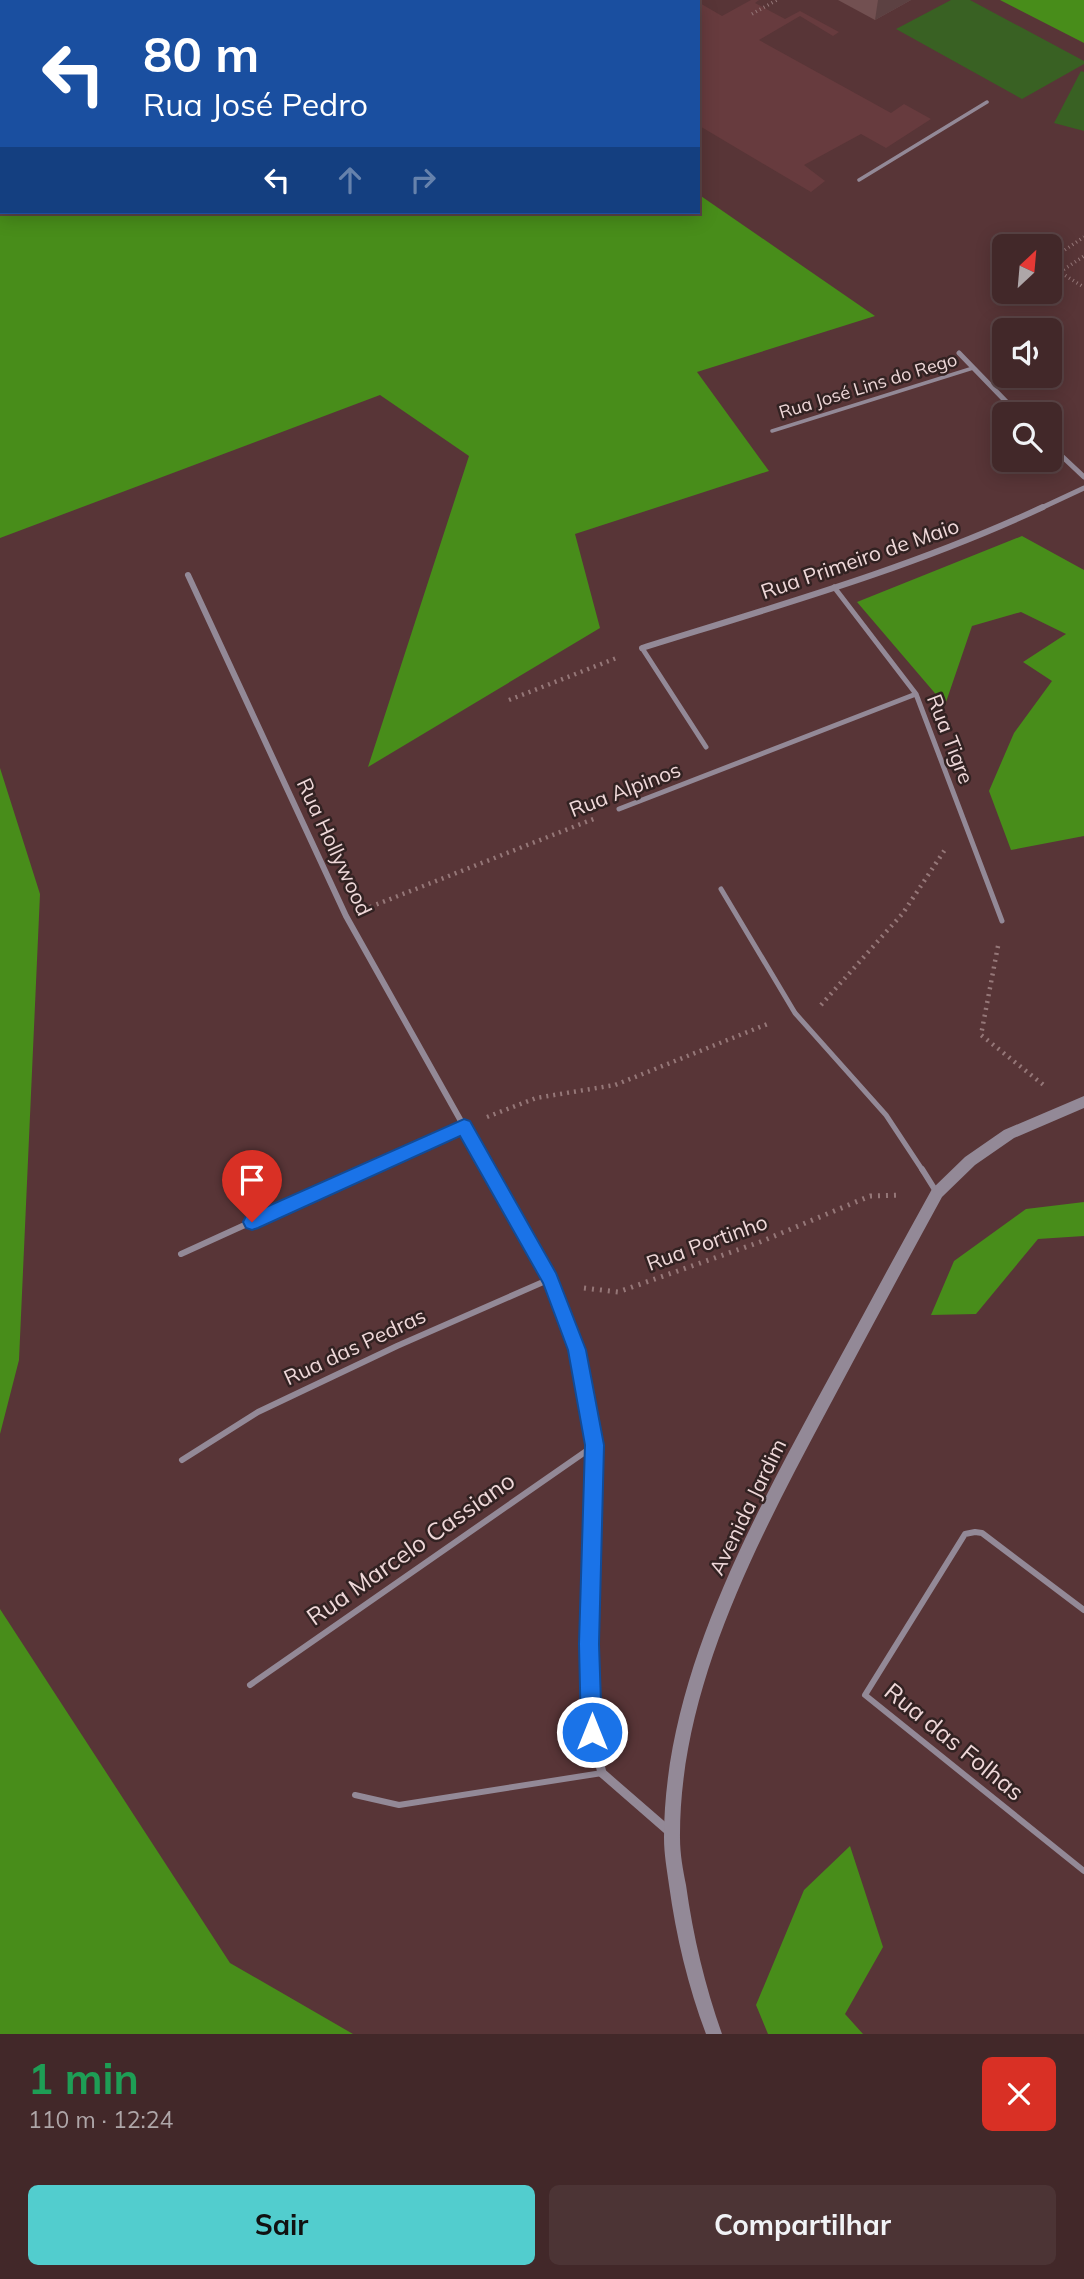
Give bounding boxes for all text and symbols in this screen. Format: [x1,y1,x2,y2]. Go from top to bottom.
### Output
text: 80 m [143,23,259,84]
icon: left [28,28,119,119]
text: Rua José Pedro [143,84,368,124]
icon: left [258,161,296,199]
icon: ahead [331,161,369,199]
icon: right [404,161,442,199]
north arrow [992,234,1062,304]
map controls [992,234,1062,472]
button: sound [992,318,1062,388]
street label: Rua José Lins do Rego [776,347,960,424]
button: search [992,402,1062,472]
street label: Rua Primeiro de Maio [757,512,962,604]
street label: Rua Tigre [922,690,980,787]
street label: Rua Alpinos [565,756,684,822]
street label: Rua Hollywood [292,774,378,920]
pin [222,1150,282,1222]
icon: arrive [233,1161,271,1199]
street label: Rua Portinho [643,1208,771,1276]
street label: Rua das Pedras [279,1302,430,1390]
street label: Avenida Jardim [703,1434,791,1579]
street label: Rua Marcelo Cassiano [301,1465,520,1631]
street label: Rua das Folhas [879,1676,1030,1807]
position arrow [555,1695,629,1769]
text: 1 min [28,2052,139,2105]
button: close [982,2057,1056,2131]
text: 110 m · 12:24 [28,2105,173,2134]
button: Sair [28,2185,535,2265]
button: Compartilhar [549,2185,1056,2265]

